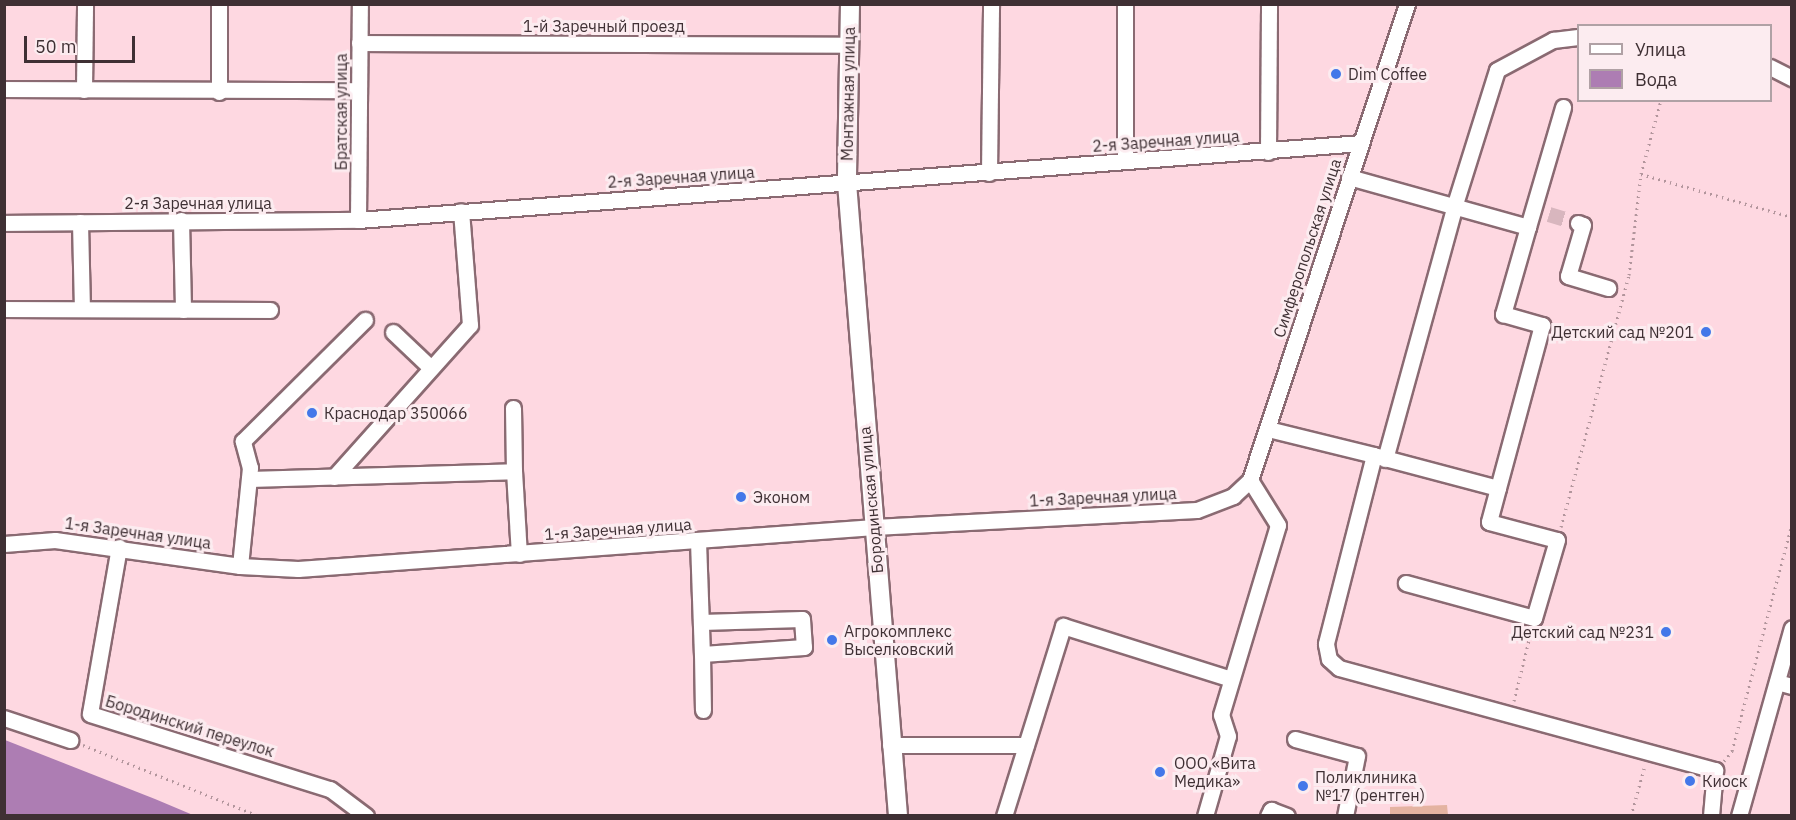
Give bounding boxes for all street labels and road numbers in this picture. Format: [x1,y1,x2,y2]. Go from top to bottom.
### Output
street label: 1-й Заречный проезд [523,16,685,36]
street label: Монтажная улица [837,27,859,161]
street label: Братская улица [331,54,351,170]
street label: 2-я Заречная улица [1092,126,1240,156]
street label: Симферопольская улица [1269,156,1345,340]
street label: 2-я Заречная улица [607,162,755,192]
street label: 2-я Заречная улица [124,193,272,213]
street label: Бородинская улица [855,426,887,574]
street label: 1-я Заречная улица [1029,484,1177,510]
street label: 1-я Заречная улица [64,513,212,553]
street label: 1-я Заречная улица [544,514,692,544]
street label: Бородинский переулок [103,691,277,761]

